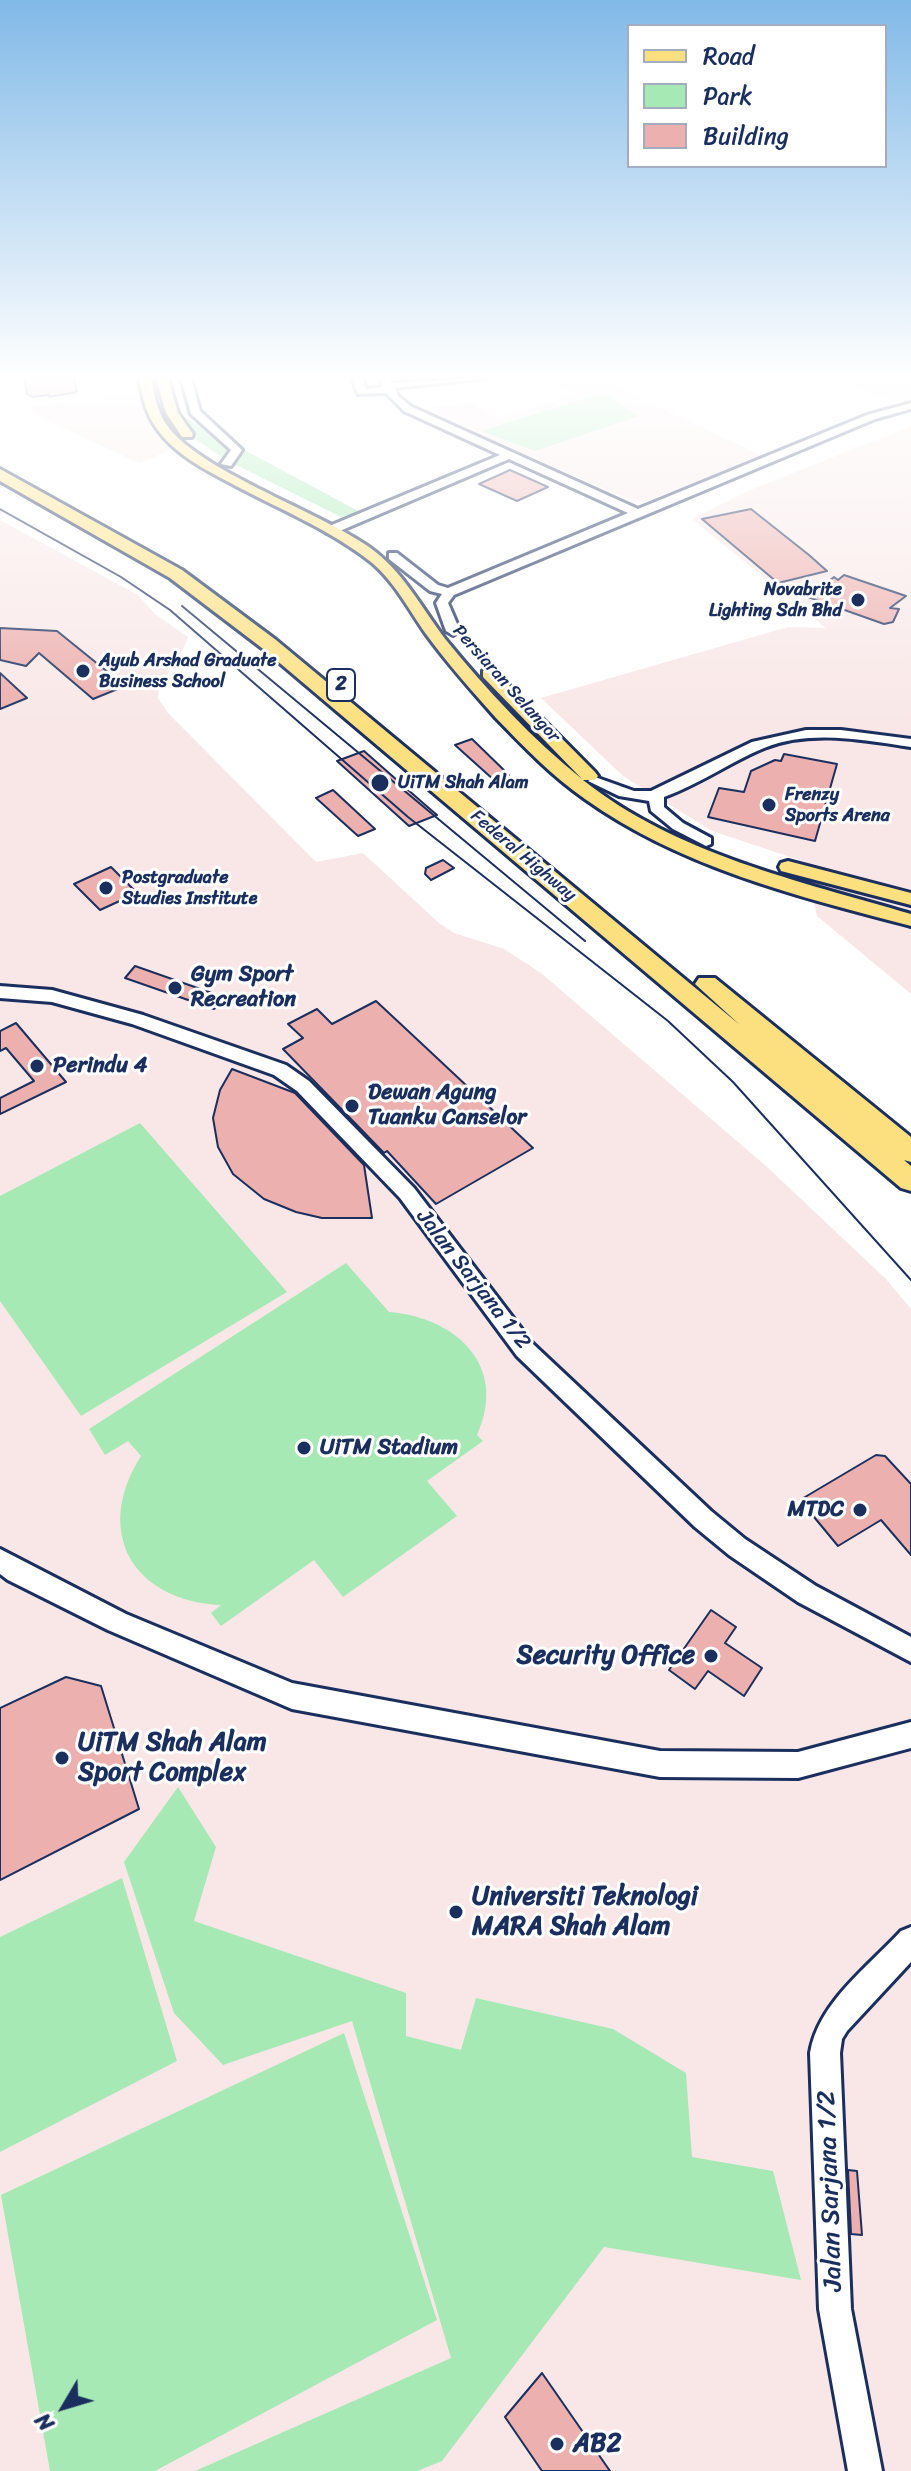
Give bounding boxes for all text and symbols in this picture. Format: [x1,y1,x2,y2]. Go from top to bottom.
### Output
legend [627,24,887,168]
text: Road [703,35,754,77]
text: Park [703,75,752,117]
text: Building [703,115,789,157]
place label: Novabrite Lighting Sdn Bhd [709,579,842,622]
marker: Novabrite Lighting Sdn Bhd [849,591,867,609]
street label: Persiaran Selangor [448,621,564,747]
place label: Ayub Arshad Graduate Business School [99,650,276,692]
marker: Ayub Arshad Graduate Business School [74,662,92,680]
road number: 2 [327,669,355,701]
marker: UiTM Shah Alam [369,772,391,794]
place label: UiTM Shah Alam [398,772,529,794]
place label: Frenzy Sports Arena [785,784,890,826]
marker: Frenzy Sports Arena [760,796,778,814]
street label: Federal Highway [466,806,580,906]
place label: Postgraduate Studies Institute [122,867,257,910]
marker: Postgraduate Studies Institute [97,879,115,897]
place label: Gym Sport Recreation [191,962,296,1014]
marker: Gym Sport Recreation [166,979,184,997]
place label: Perindu 4 [53,1053,147,1079]
marker: Perindu 4 [28,1057,46,1075]
place label: Dewan Agung Tuanku Canselor [368,1080,526,1132]
marker: Dewan Agung Tuanku Canselor [343,1097,361,1115]
street label: Jalan Sarjana 1/2 [410,1205,536,1355]
place label: UiTM Stadium [320,1435,458,1461]
marker: UiTM Stadium [295,1439,313,1457]
place label: MTDC [787,1497,844,1523]
marker: MTDC [851,1501,869,1519]
place label: Security Office [516,1640,695,1672]
marker: Security Office [702,1647,720,1665]
place label: UiTM Shah Alam Sport Complex [78,1727,267,1788]
marker: UiTM Shah Alam Sport Complex [53,1749,71,1767]
place label: Universiti Teknologi MARA Shah Alam [472,1881,698,1942]
marker: Universiti Teknologi MARA Shah Alam [447,1903,465,1921]
street label: Jalan Sarjana 1/2 [812,2090,850,2292]
north arrow [24,2367,104,2447]
text: N [25,2404,65,2440]
place label: AB2 [573,2428,621,2460]
marker: AB2 [548,2435,566,2453]

